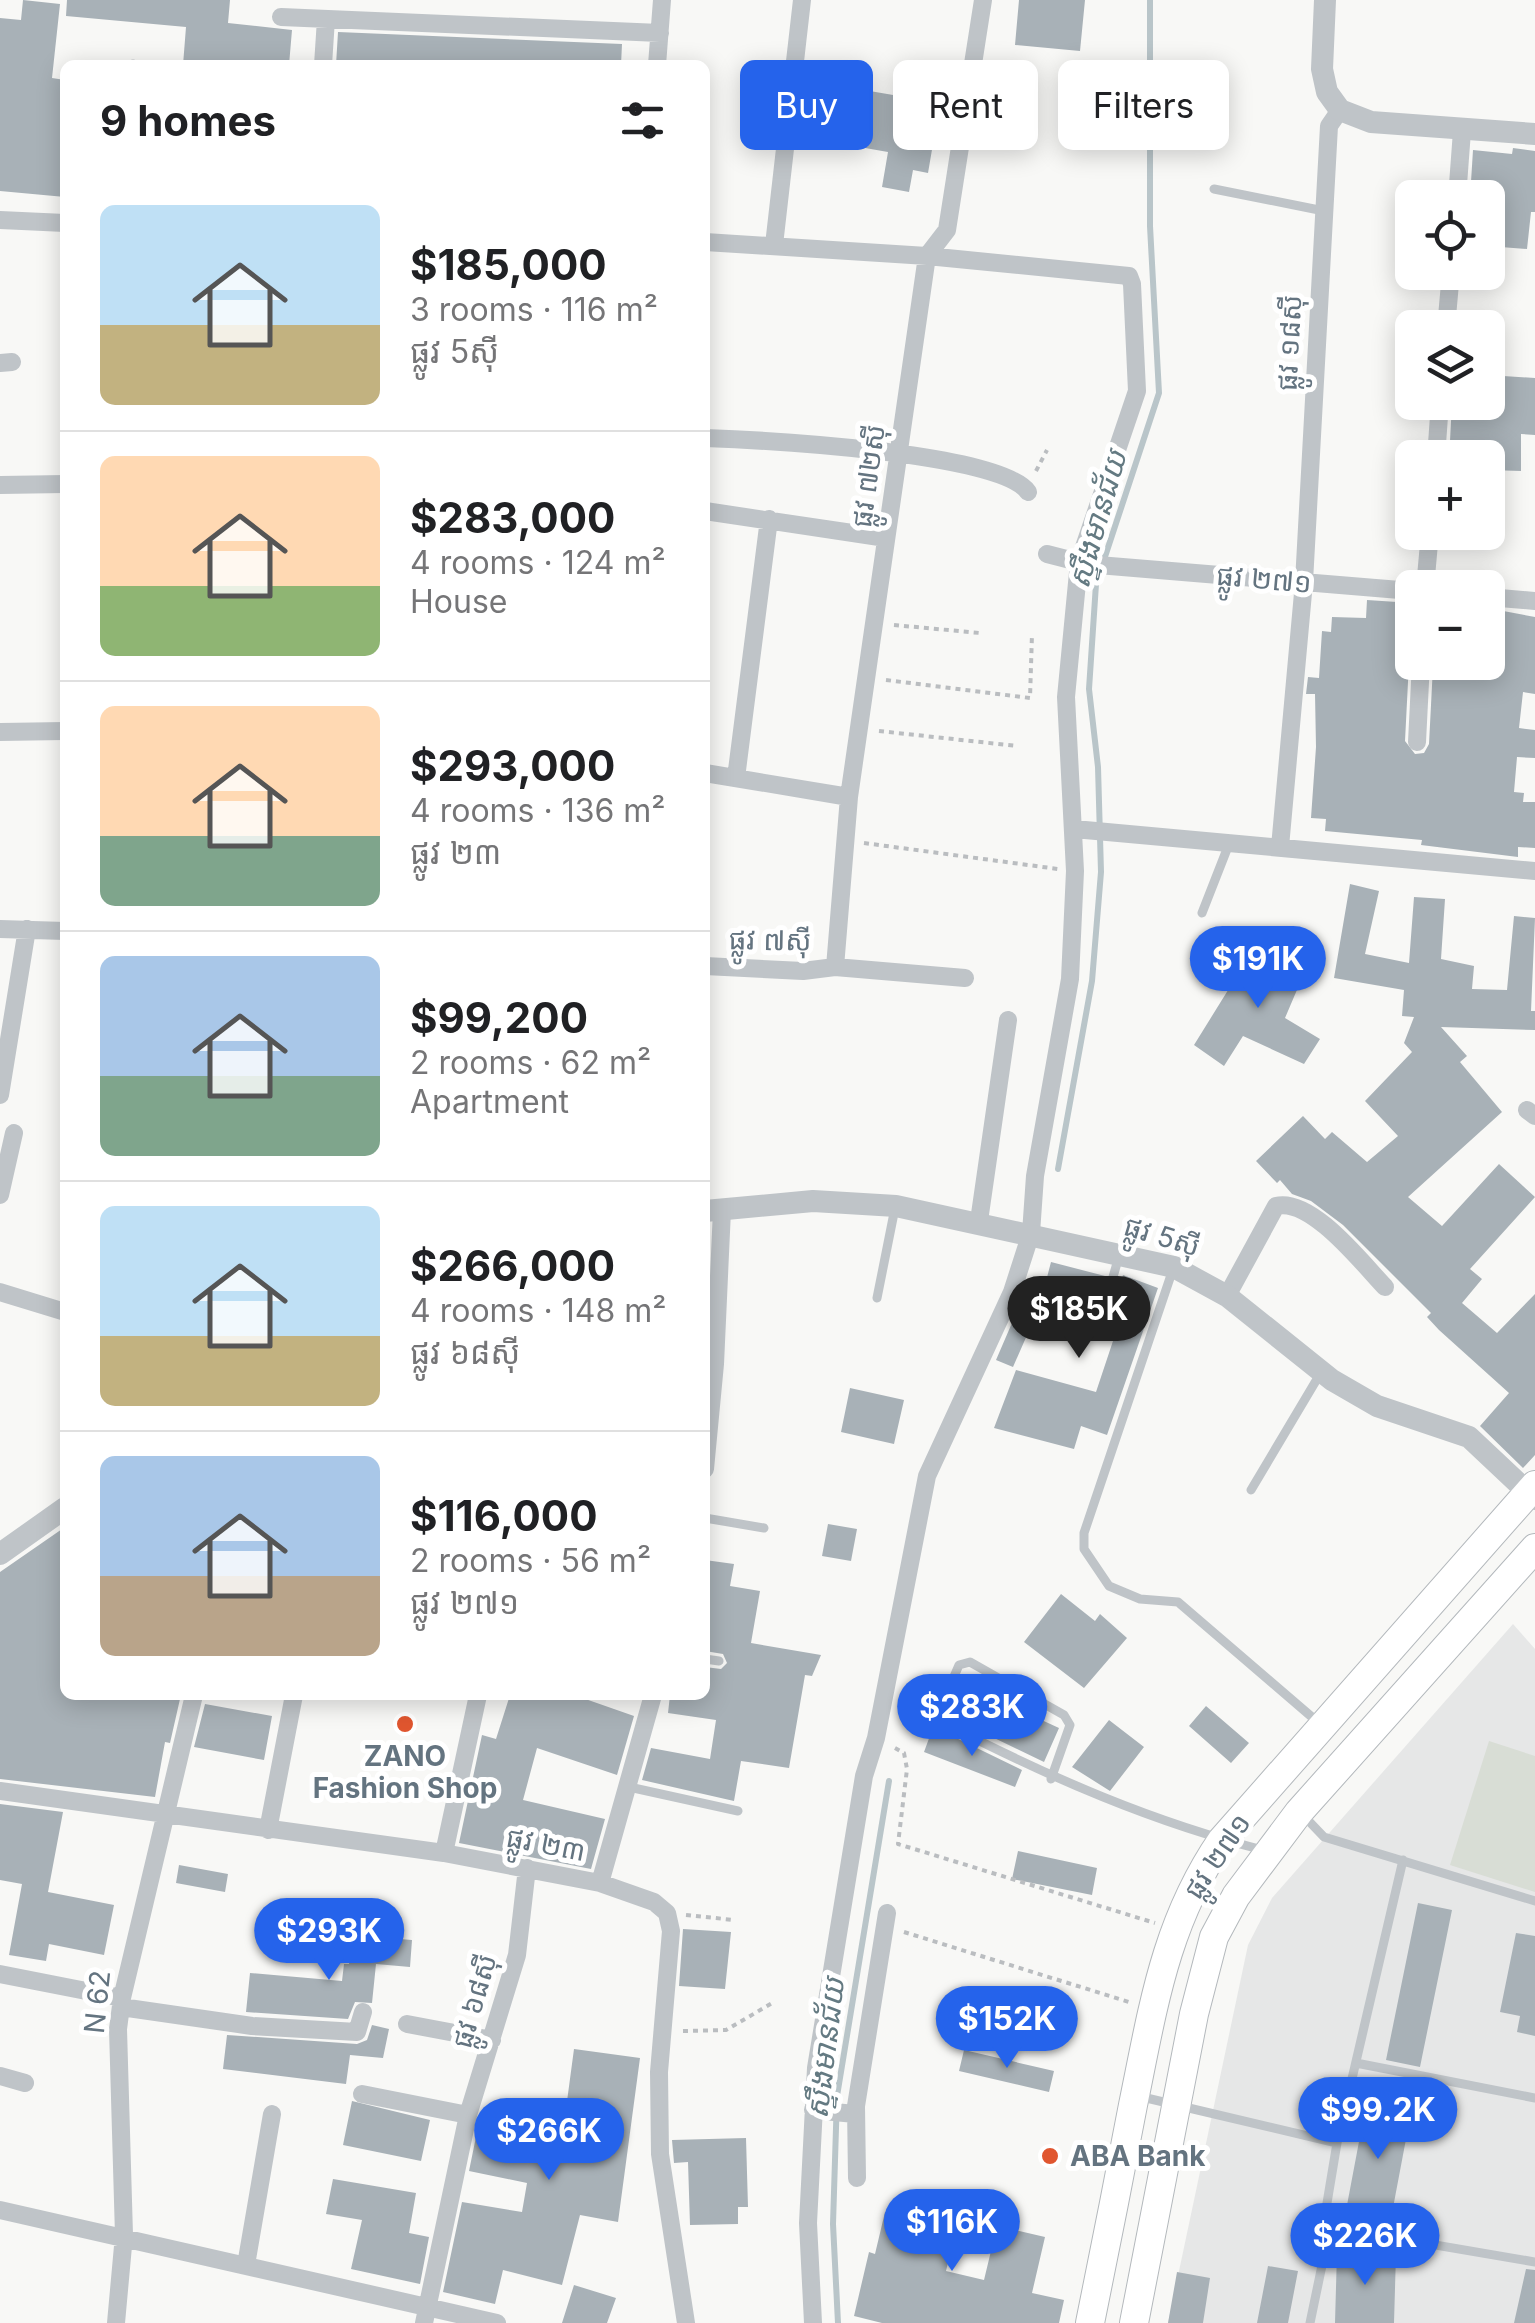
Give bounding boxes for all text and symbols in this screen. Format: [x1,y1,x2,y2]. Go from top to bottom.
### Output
chip: Buy [740,60,873,150]
chip: Rent [893,60,1038,150]
chip: Filters [1058,60,1229,150]
icon: filters [615,93,670,148]
text: 9 homes [100,95,276,146]
map controls [1395,180,1505,680]
button: locate [1395,180,1505,290]
text: $185,000 [410,239,607,290]
icon: home [180,245,300,365]
text: 3 rooms · 116 m² [410,290,658,329]
street label: ផ្លូវ ១៨ស៊ី [1270,294,1317,392]
button: layers [1395,310,1505,420]
text: ផ្លូវ 5ស៊ី [410,332,499,371]
street label: ផ្លូវ ៧២ស៊ី [844,422,900,531]
button: + [1395,440,1505,550]
water label: ស្ទឹងមានជ័យ [1060,444,1136,592]
text: $283,000 [410,492,615,543]
icon: home [180,496,300,616]
text: 4 rooms · 124 m² [410,543,666,582]
street label: ផ្លូវ ២៧១ [1214,558,1313,608]
button: − [1395,570,1505,680]
text: House [410,582,507,621]
text: $293,000 [410,740,615,791]
icon: home [180,746,300,866]
text: 4 rooms · 136 m² [410,791,666,830]
text: ផ្លូវ ២៣ [410,833,501,872]
street label: ផ្លូវ ៧ស៊ី [728,922,812,966]
pin: $191K [1188,926,1328,1011]
text: $191K [1212,939,1304,978]
text: $99,200 [410,992,588,1043]
icon: home [180,996,300,1116]
text: 2 rooms · 62 m² [410,1043,651,1082]
text: Apartment [410,1082,569,1121]
street label: ផ្លូវ 5ស៊ី [1117,1208,1204,1272]
text: $266,000 [410,1240,615,1291]
icon: home [180,1246,300,1366]
pin: $185K [1009,1276,1149,1361]
text: $185K [1029,1289,1129,1328]
text: 4 rooms · 148 m² [410,1291,666,1330]
text: ផ្លូវ ៦៨ស៊ី [410,1333,520,1372]
text: $116,000 [410,1490,598,1541]
icon: home [180,1496,300,1616]
text: 2 rooms · 56 m² [410,1541,651,1580]
text: ផ្លូវ ២៧១ [410,1583,519,1622]
pin: $283K [902,1674,1042,1759]
text: $283K [919,1687,1025,1726]
marker: ZANO Fashion Shop [394,1713,416,1735]
place label: ZANO Fashion Shop [313,1739,497,1805]
street label: ផ្លូវ ២៧១ [1176,1807,1265,1910]
street label: ផ្លូវ ២៣ [502,1820,588,1876]
pin: $293K [259,1898,399,1983]
text: $293K [276,1911,382,1950]
street label: ផ្លូវ ៦៨ស៊ី [444,1950,512,2054]
street label: N 62 [77,1969,117,2035]
water label: ស្ទឹងមានជ័យ [799,1973,854,2121]
pin: $152K [937,1986,1077,2071]
text: $152K [958,1999,1056,2038]
pin: $99.2K [1297,2077,1459,2162]
text: $99.2K [1320,2090,1436,2129]
pin: $266K [479,2098,619,2183]
text: $266K [496,2111,602,2150]
place label: ABA Bank [1070,2139,1206,2173]
marker: ABA Bank [1039,2145,1061,2167]
pin: $116K [882,2189,1022,2274]
text: $116K [906,2202,998,2241]
pin: $226K [1295,2203,1435,2288]
text: $226K [1312,2216,1418,2255]

